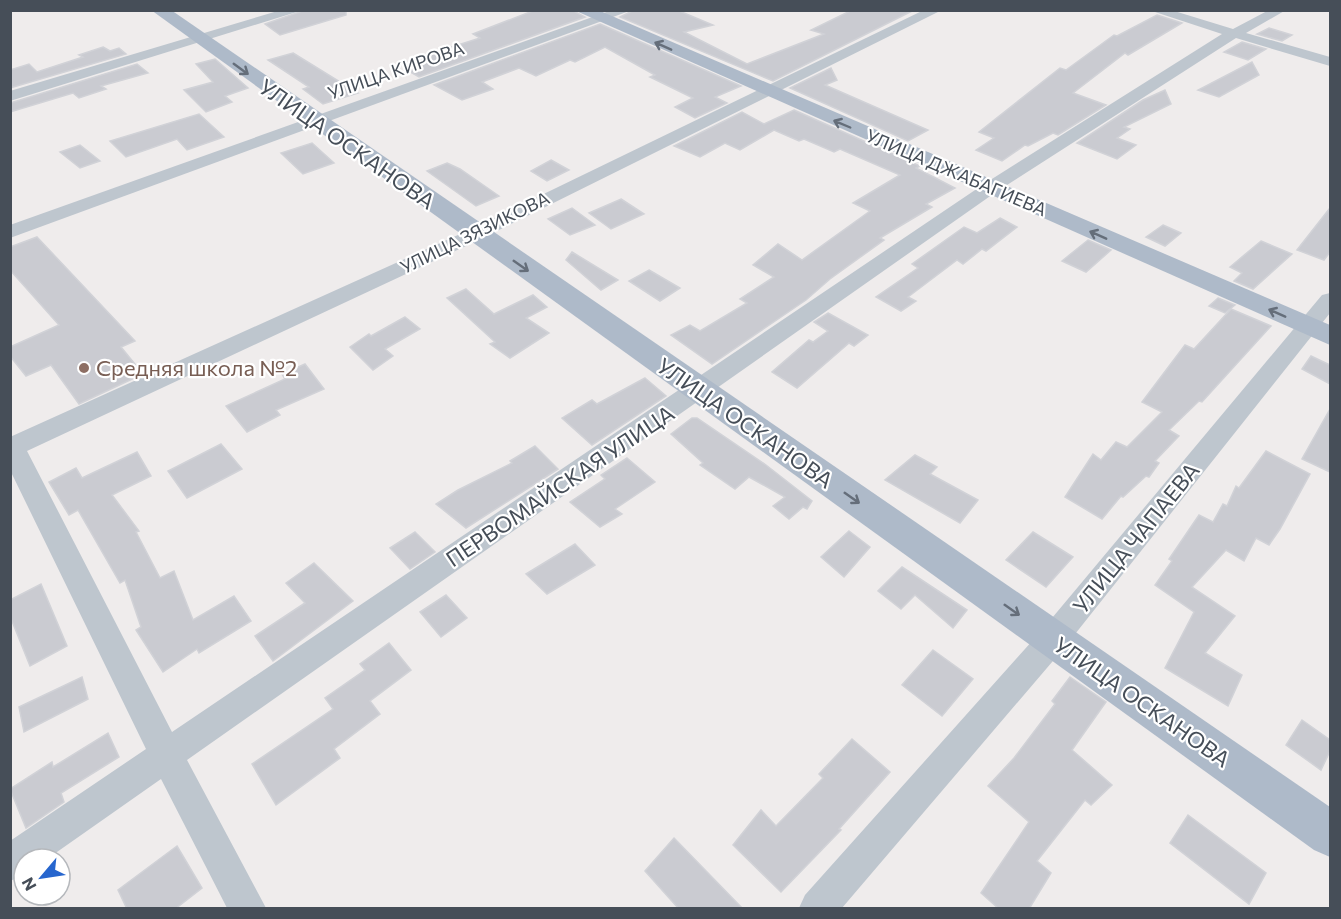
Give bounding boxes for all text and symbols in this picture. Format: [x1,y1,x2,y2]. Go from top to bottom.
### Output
street label: УЛИЦА КИРОВА [325,36,467,104]
one-way arrow [655,40,673,51]
one-way arrow [233,63,249,75]
street label: УЛИЦА ОСКАНОВА [254,73,441,215]
one-way arrow [834,118,852,129]
street label: УЛИЦА ДЖАБАГИЕВА [863,124,1050,220]
street label: УЛИЦА ЗЯЗИКОВА [396,186,553,278]
one-way arrow [1089,229,1108,240]
one-way arrow [512,260,529,272]
one-way arrow [1268,307,1286,318]
street label: УЛИЦА ОСКАНОВА [652,352,839,494]
place label: Средняя школа №2 [96,354,297,381]
marker: Средняя школа №2 [77,361,91,375]
street label: ПЕРВОМАЙСКАЯ УЛИЦА [440,399,679,572]
street label: УЛИЦА ЧАПАЕВА [1067,457,1205,619]
one-way arrow [844,492,860,504]
one-way arrow [1003,604,1020,616]
street label: УЛИЦА ОСКАНОВА [1049,631,1236,773]
north arrow [12,847,72,907]
text: N [17,875,40,894]

